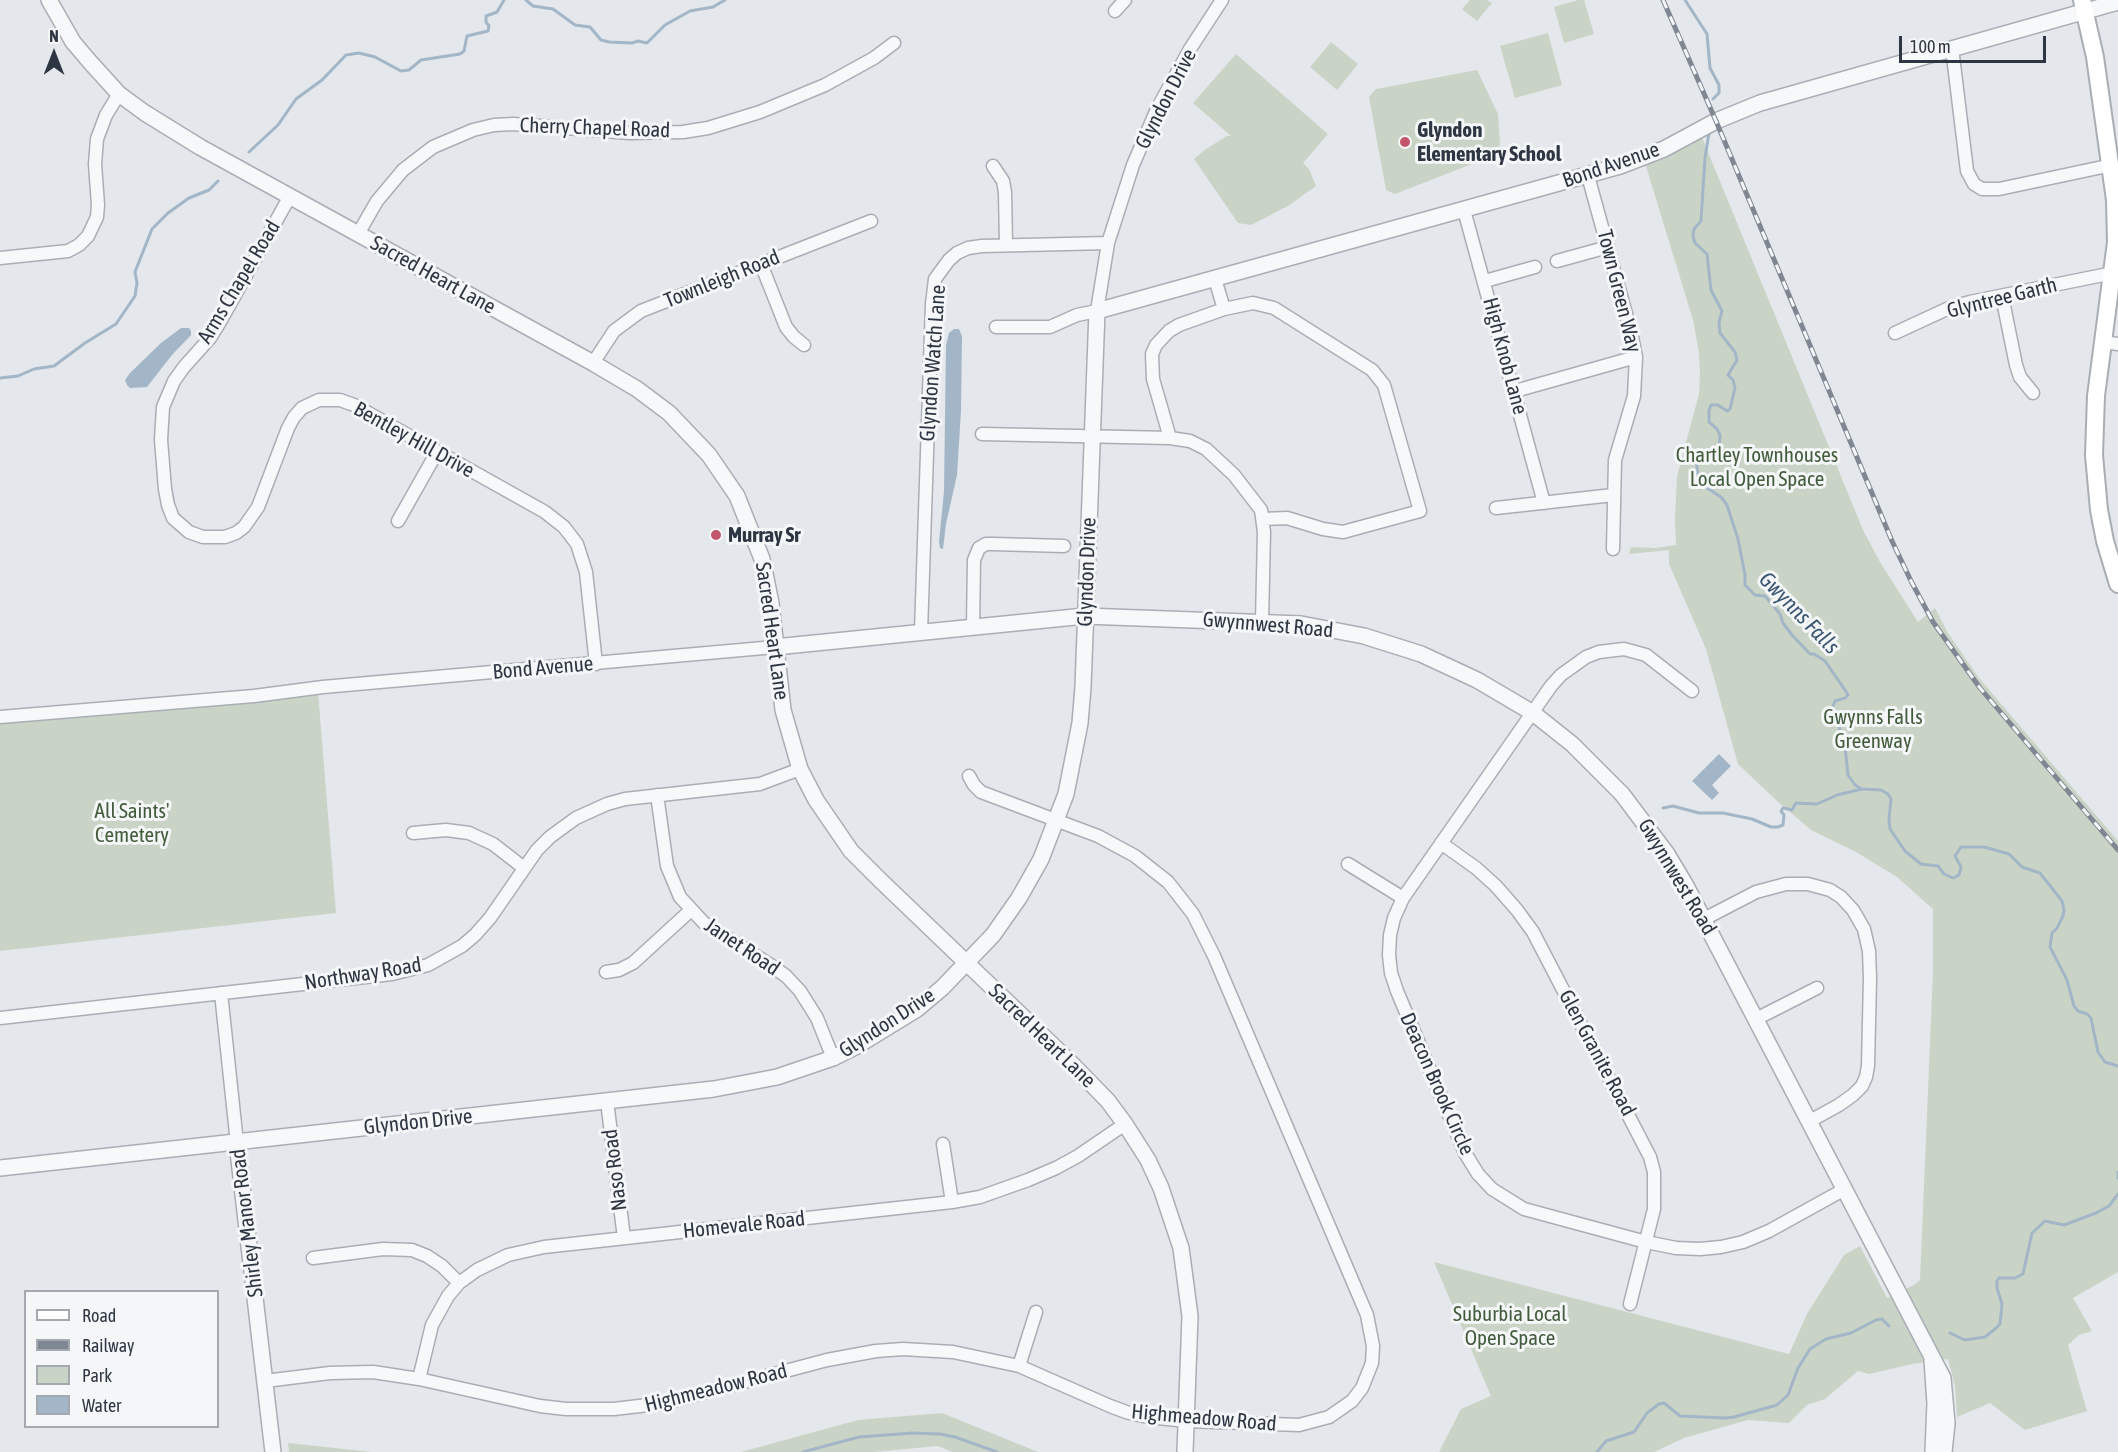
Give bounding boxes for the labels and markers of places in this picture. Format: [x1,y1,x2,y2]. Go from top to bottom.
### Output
place label: Glyndon Elementary School [1417,117,1561,167]
marker: Glyndon Elementary School [1398,135,1412,149]
place label: Murray Sr [728,522,800,548]
marker: Murray Sr [709,528,723,542]

